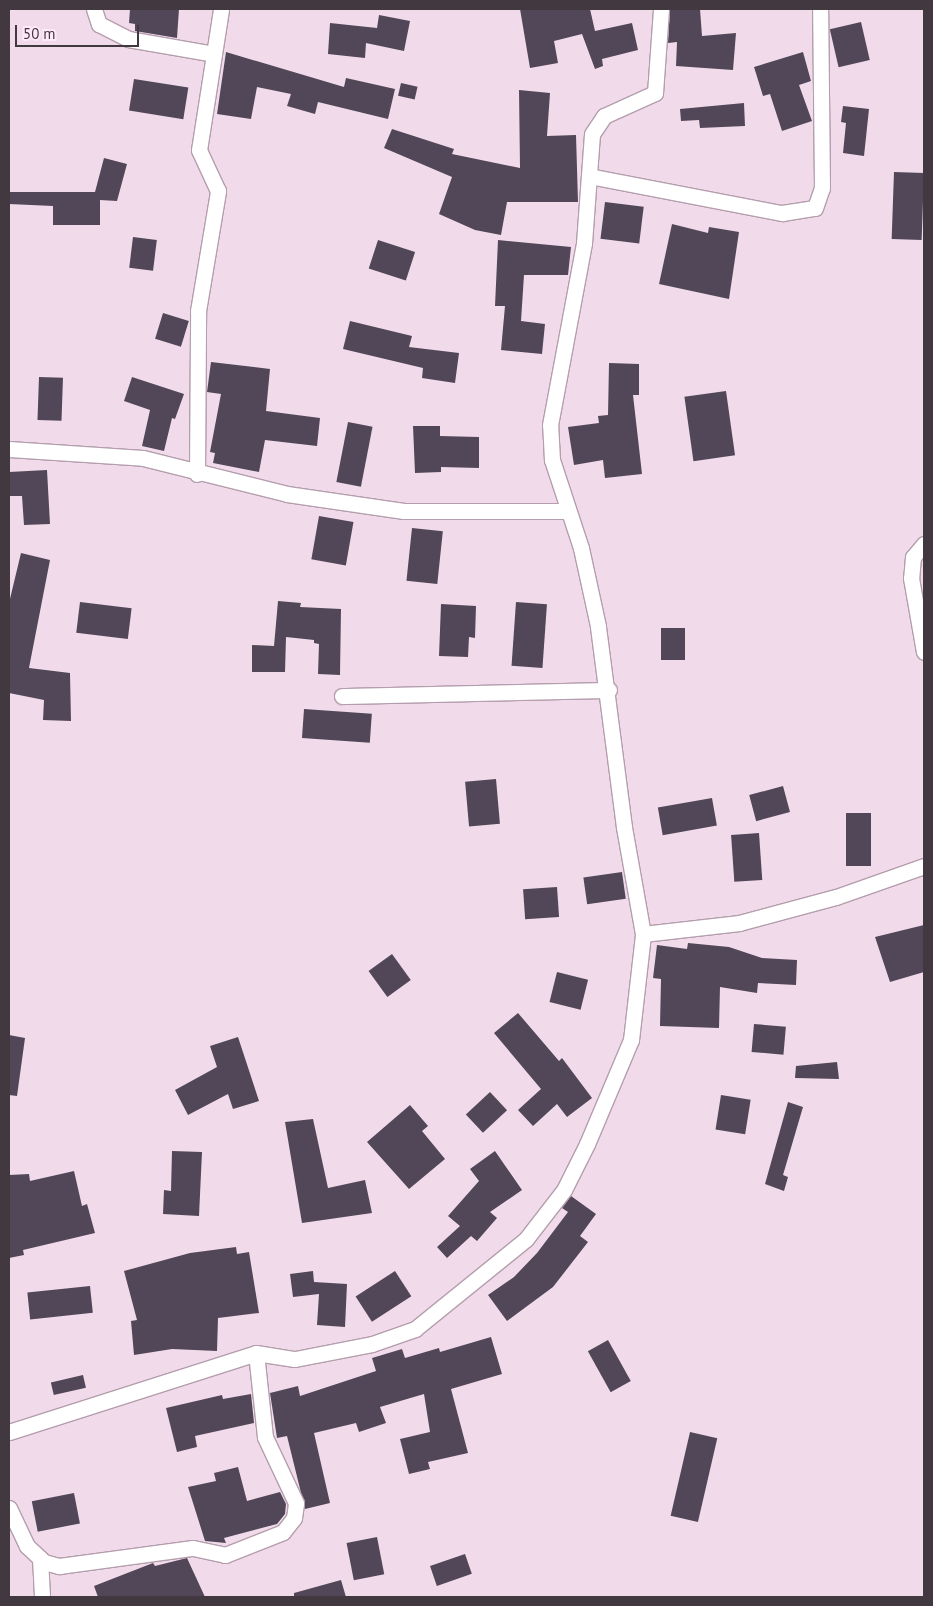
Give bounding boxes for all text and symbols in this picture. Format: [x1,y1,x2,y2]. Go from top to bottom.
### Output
scale bar [18,15,141,47]
text: 50 m [23,24,56,43]

